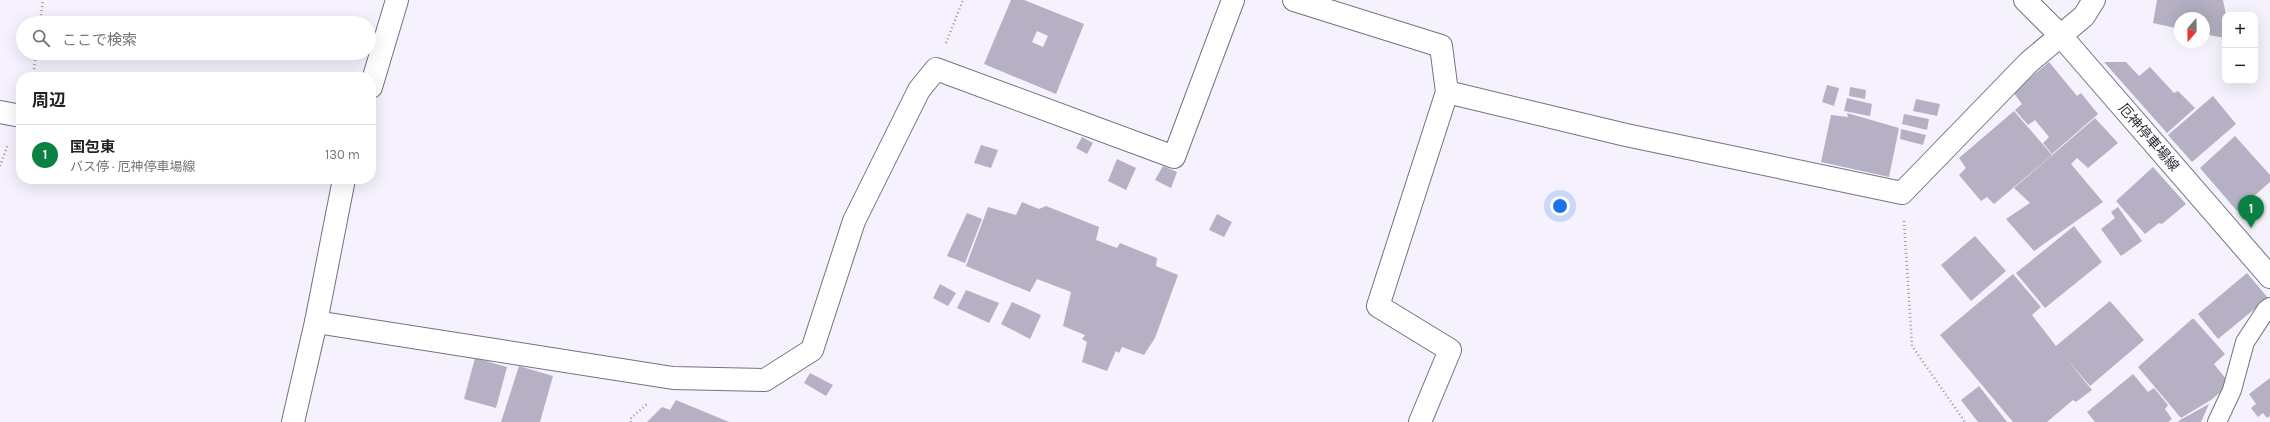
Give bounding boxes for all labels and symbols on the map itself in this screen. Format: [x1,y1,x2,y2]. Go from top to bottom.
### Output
north arrow [2174,12,2210,48]
street label: 厄神停車場線 [2115,100,2183,175]
pin: 1 [2238,195,2264,228]
your location [1550,196,1570,216]

